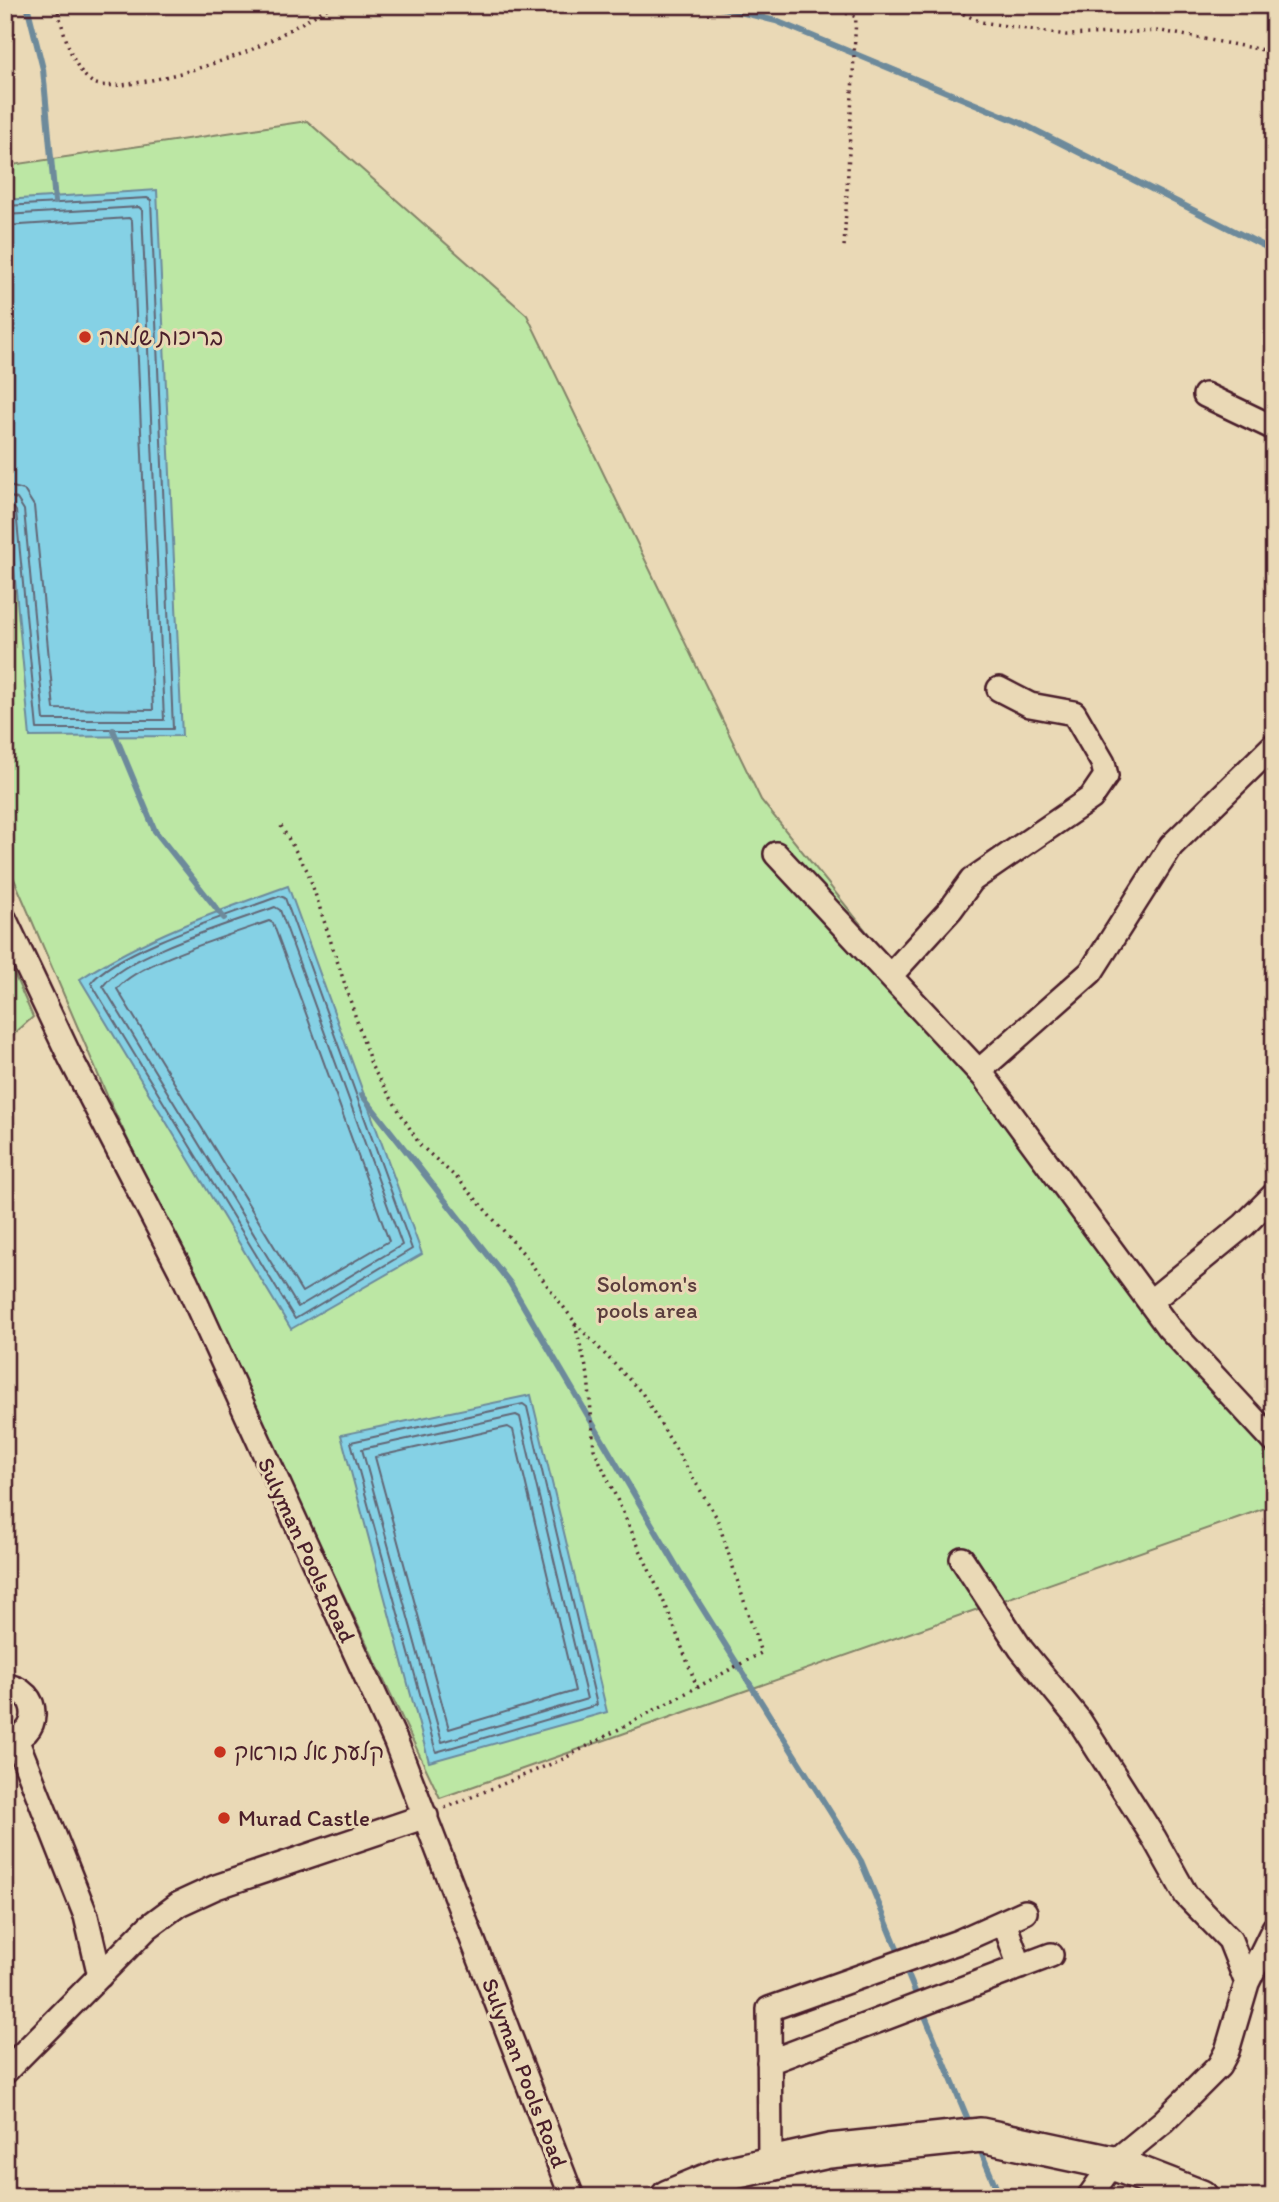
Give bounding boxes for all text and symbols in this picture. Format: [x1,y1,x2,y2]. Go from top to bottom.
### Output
place label: בריכות שלמה [99,323,223,351]
marker: בריכות שלמה [77,329,93,345]
park label: Solomon's pools area [596,1270,698,1324]
street label: Sulyman Pools Road [252,1453,362,1647]
place label: קלעת אל בוראק [234,1738,384,1767]
marker: קלעת אל בוראק [212,1744,228,1760]
place label: Murad Castle [238,1804,370,1832]
marker: Murad Castle [216,1810,232,1826]
street label: Sulyman Pools Road [476,1974,574,2172]

